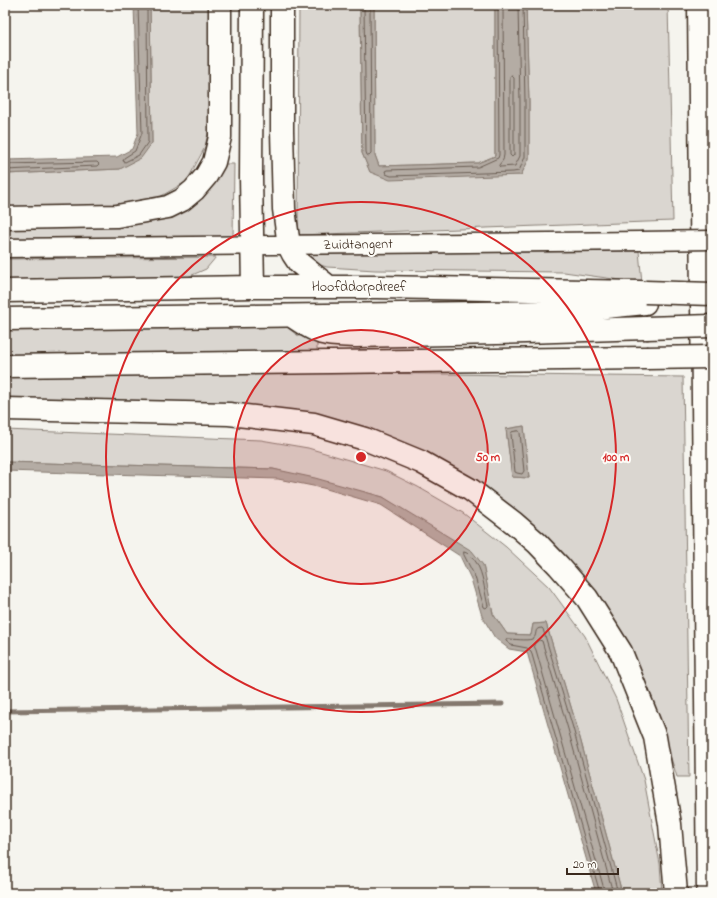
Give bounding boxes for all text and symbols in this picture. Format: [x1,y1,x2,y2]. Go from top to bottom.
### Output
street label: Zuidtangent [323,234,393,257]
street label: Hoofddorpdreef [312,277,407,298]
text: 50 m [476,449,501,467]
text: 100 m [603,449,630,467]
centre of rings [354,450,368,464]
scale bar [567,850,618,876]
text: 20 m [573,856,596,874]

